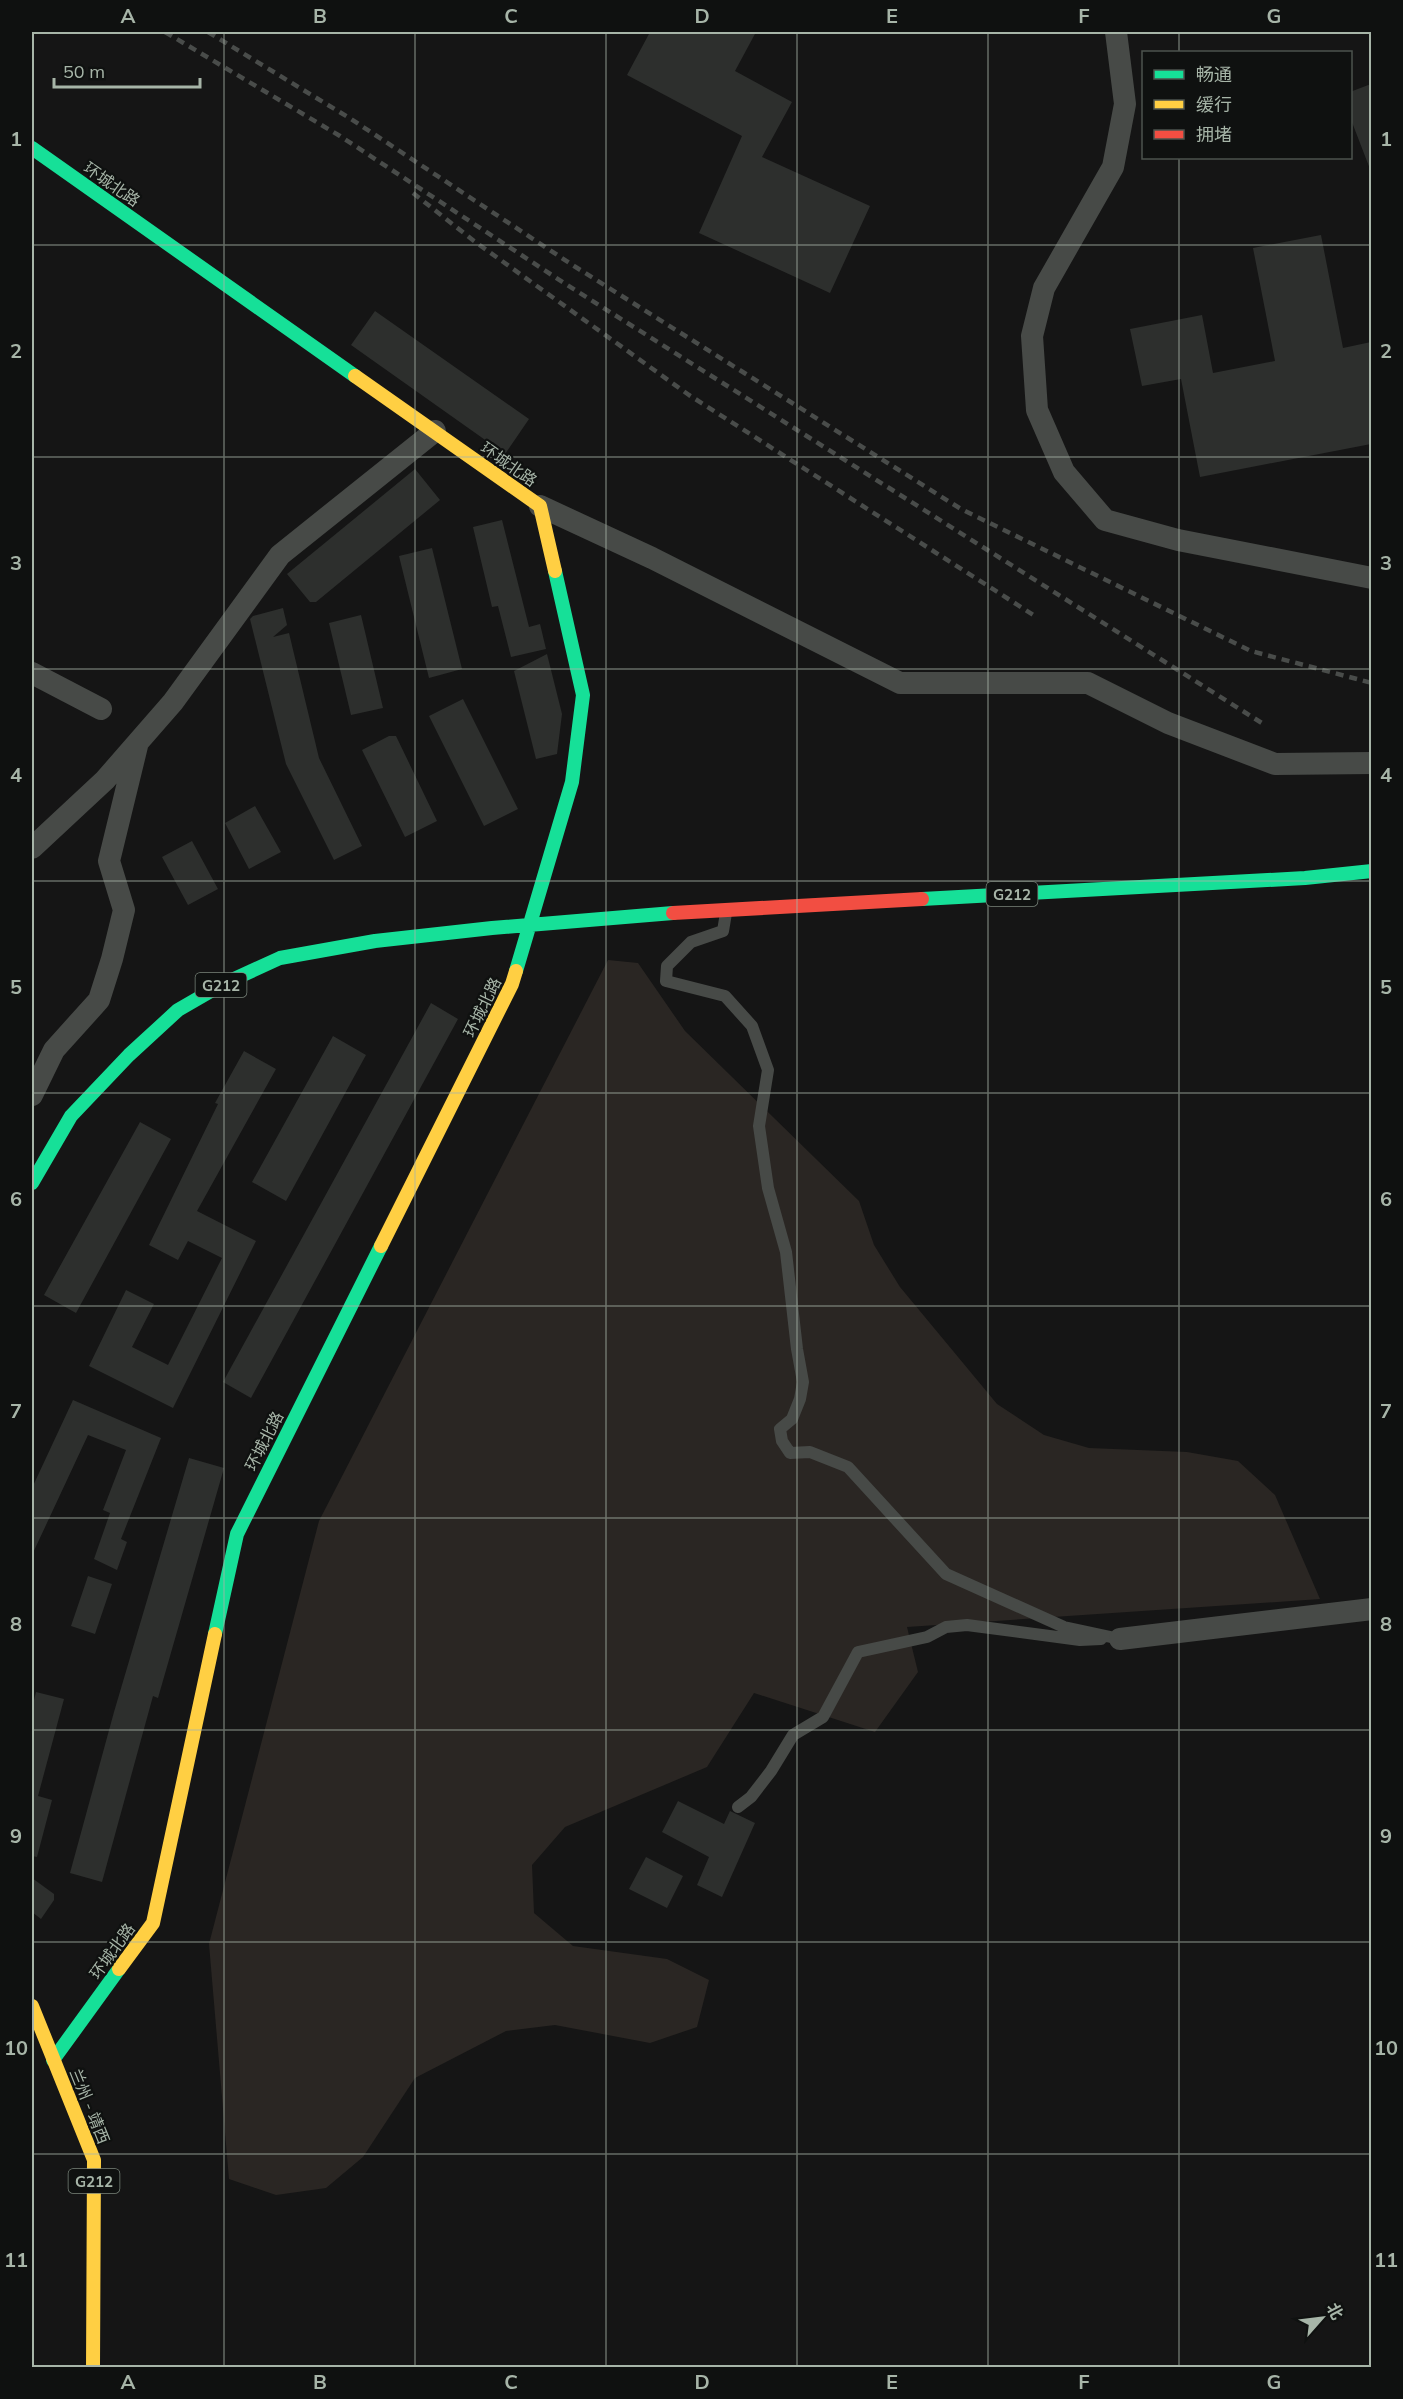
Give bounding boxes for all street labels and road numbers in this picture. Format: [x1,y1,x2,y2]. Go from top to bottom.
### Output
street label: 环城北路 [80,157,144,211]
street label: 环城北路 [477,437,541,491]
road number: G212 [986,882,1038,906]
road number: G212 [196,973,246,997]
street label: 环城北路 [459,974,505,1040]
street label: 环城北路 [241,1408,287,1474]
street label: 环城北路 [85,1919,139,1983]
street label: 兰州 - 靖西 [66,2066,114,2146]
road number: G212 [68,2169,119,2193]

